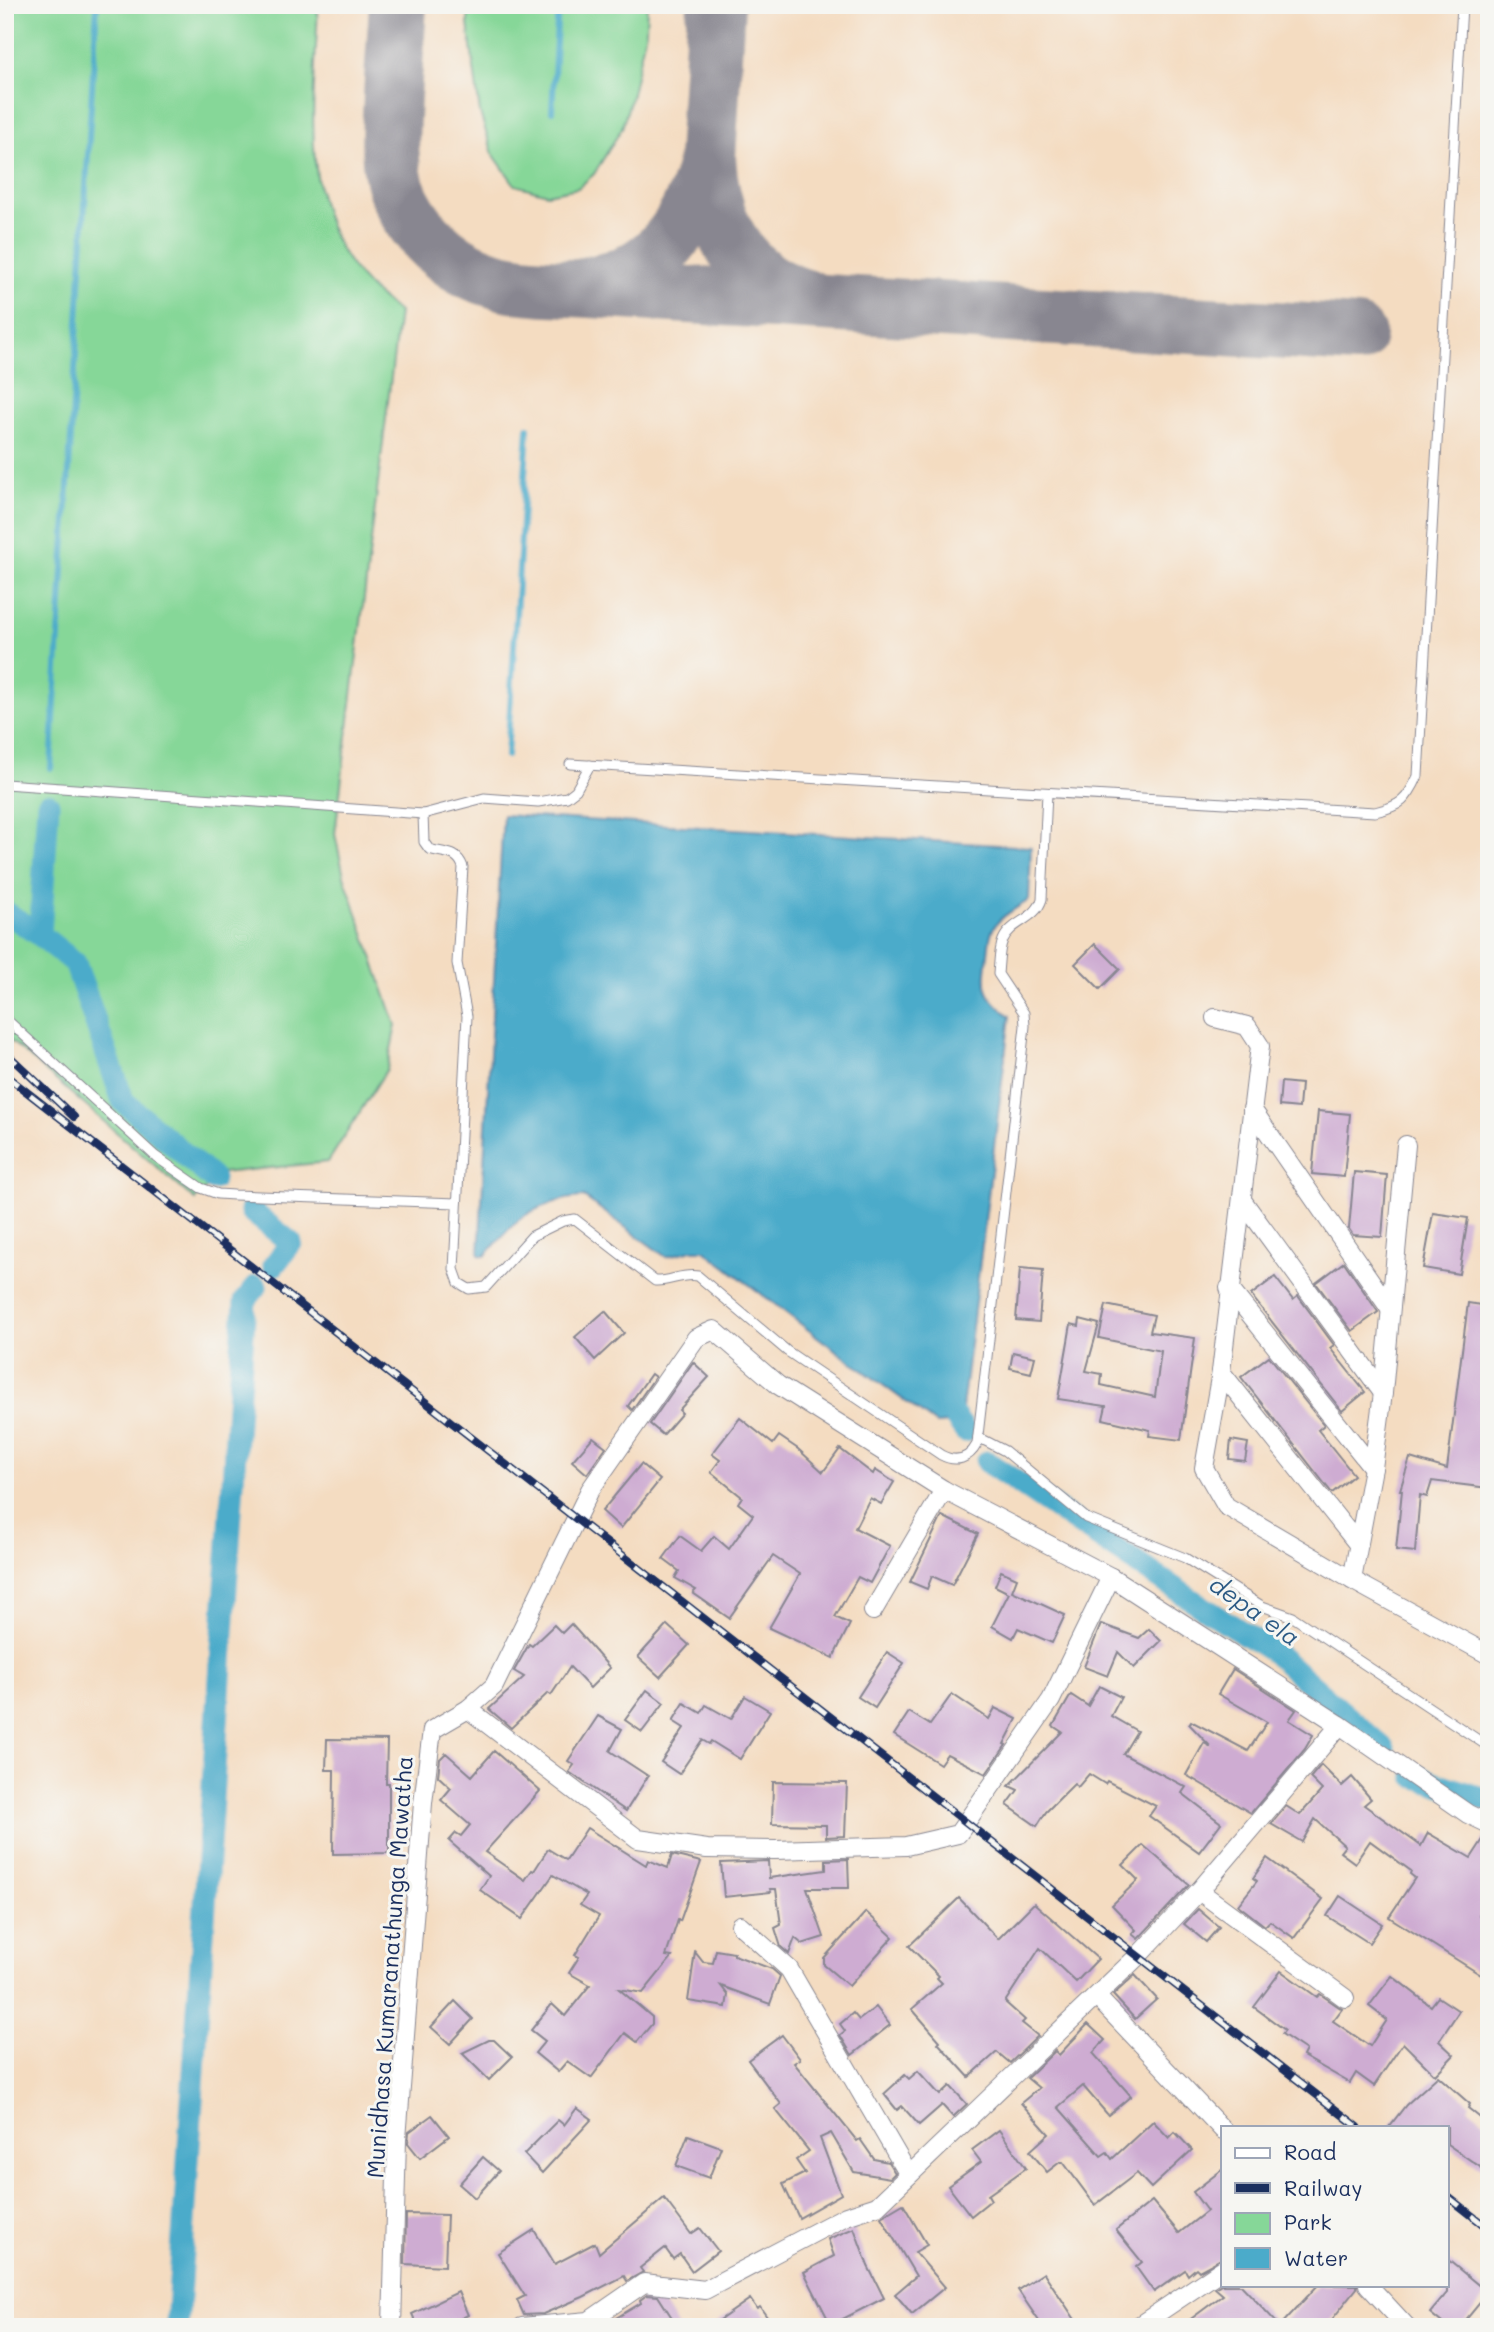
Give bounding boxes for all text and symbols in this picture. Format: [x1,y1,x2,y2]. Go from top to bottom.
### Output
water label: depa ela [1204,1568,1306,1652]
street label: Munidhasa Kumaranathunga Mawatha [359,1755,419,2179]
legend [1221,2126,1448,2286]
text: Road [1284,2138,1336,2165]
text: Railway [1284,2174,1363,2201]
text: Park [1284,2208,1332,2235]
text: Water [1284,2244,1348,2271]

